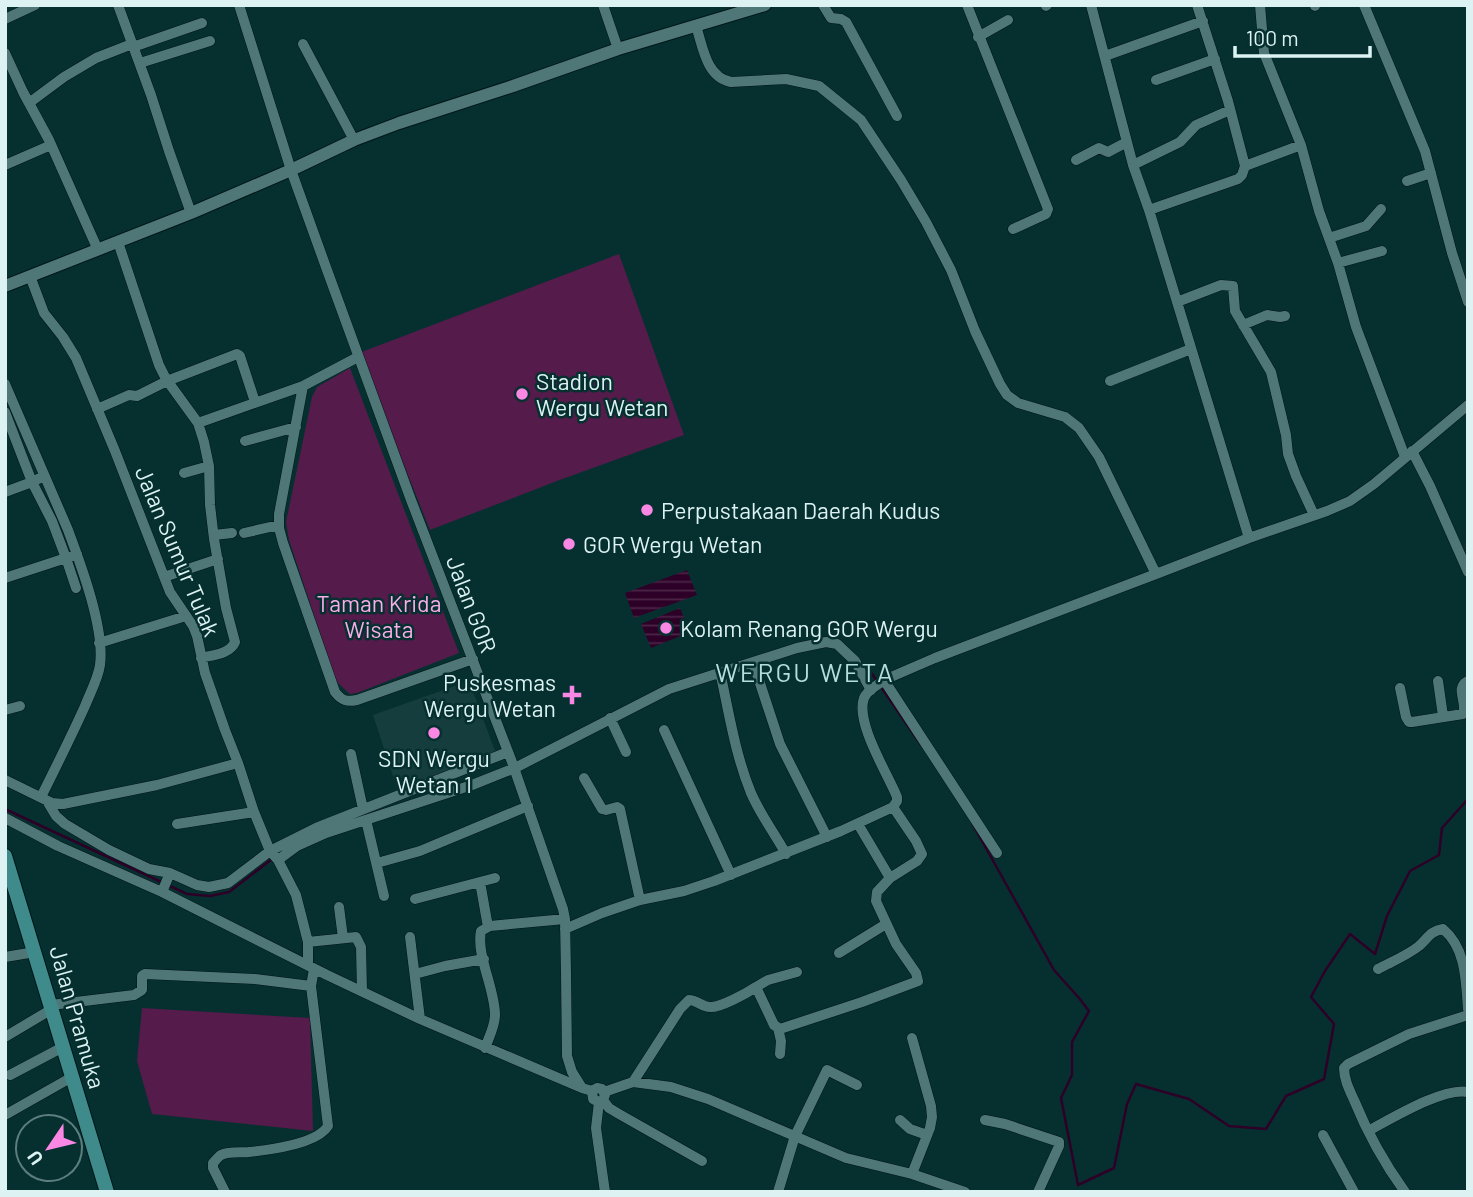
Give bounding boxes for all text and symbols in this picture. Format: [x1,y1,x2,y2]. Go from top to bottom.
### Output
scale bar [1235,14,1370,58]
text: 100 m [1246,25,1299,50]
place label: Stadion Wergu Wetan [536,367,668,421]
marker: Stadion Wergu Wetan [514,386,530,402]
street label: Jalan Sumur Tulak [130,462,226,640]
place label: Perpustakaan Daerah Kudus [661,496,940,524]
marker: Perpustakaan Daerah Kudus [639,502,655,518]
place label: GOR Wergu Wetan [583,530,762,558]
marker: GOR Wergu Wetan [561,536,577,552]
street label: Jalan GOR [441,552,503,656]
park label: Taman Krida Wisata [317,589,441,643]
place label: Kolam Renang GOR Wergu [680,614,938,642]
marker: Kolam Renang GOR Wergu [658,620,674,636]
district label: WERGU WETA [715,656,895,687]
place label: Puskesmas Wergu Wetan [424,668,556,722]
marker: Puskesmas Wergu Wetan [562,685,582,705]
marker: SDN Wergu Wetan 1 [426,725,442,741]
place label: SDN Wergu Wetan 1 [378,744,490,798]
street label: Jalan Pramuka [44,942,112,1092]
north arrow [14,1113,84,1183]
text: U [22,1147,48,1170]

